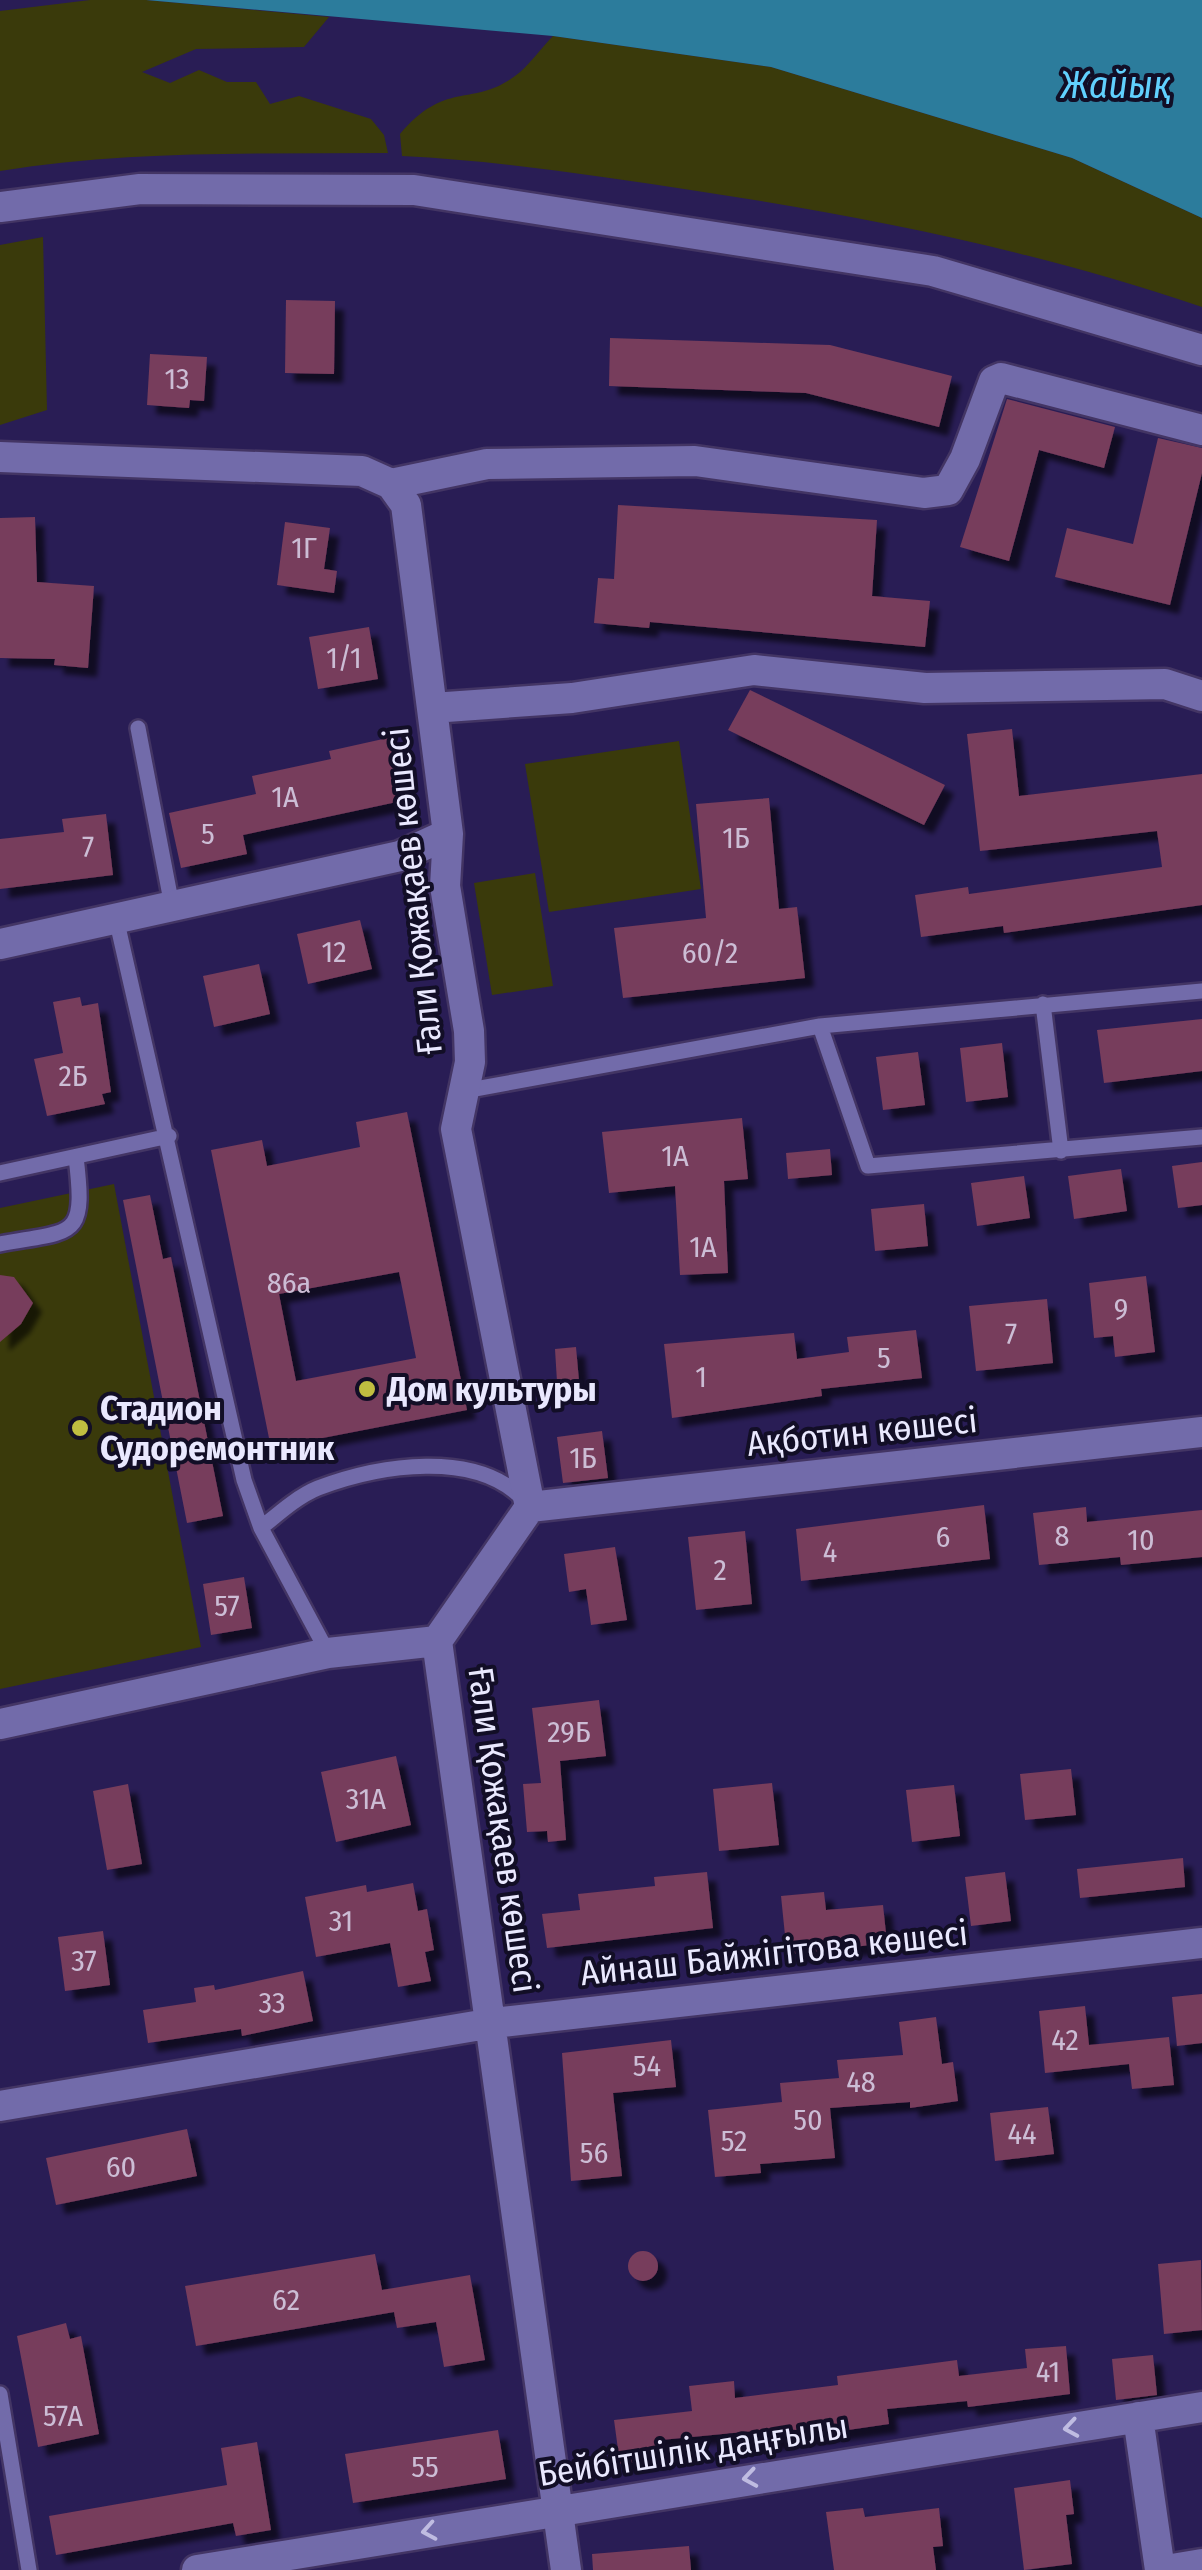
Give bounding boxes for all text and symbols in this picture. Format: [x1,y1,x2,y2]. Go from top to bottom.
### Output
water label: Жайық [1060,62,1171,108]
house number: 13 [164,361,190,397]
house number: 1Г [291,530,317,566]
house number: 1/1 [326,640,362,676]
street label: Ғали Қожақаев көшесі [375,726,451,1056]
house number: 1А [271,779,299,815]
house number: 5 [201,816,215,852]
house number: 1Б [722,820,750,856]
house number: 7 [82,829,94,865]
house number: 12 [322,934,346,970]
house number: 60/2 [682,935,738,971]
house number: 2Б [59,1058,87,1094]
house number: 1А [661,1138,689,1174]
house number: 1А [689,1229,717,1265]
house number: 86а [267,1265,311,1301]
house number: 9 [1114,1291,1128,1327]
house number: 7 [1005,1316,1017,1352]
house number: 5 [877,1340,891,1376]
house number: 1 [695,1359,707,1395]
place label: Дом культуры [386,1368,597,1410]
marker: Дом культуры [356,1378,378,1400]
place label: Стадион Судоремонтник [100,1387,335,1469]
street label: Ақботин көшесі [745,1399,979,1465]
marker: Стадион Судоремонтник [69,1417,91,1439]
house number: 1Б [569,1440,597,1476]
house number: 8 [1055,1518,1070,1554]
house number: 6 [936,1519,950,1555]
house number: 10 [1127,1522,1155,1558]
house number: 4 [823,1534,837,1570]
house number: 2 [713,1552,727,1588]
house number: 57 [214,1588,240,1624]
street label: Ғали Қожақаев көшесі [459,1665,547,1995]
house number: 29Б [547,1714,591,1750]
house number: 31А [346,1781,386,1817]
house number: 31 [329,1903,353,1939]
street label: Айнаш Байжігітова көшесі [578,1912,970,1994]
house number: 37 [71,1943,97,1979]
house number: 33 [258,1985,286,2021]
house number: 42 [1051,2022,1079,2058]
house number: 54 [633,2048,661,2084]
house number: 48 [846,2064,876,2100]
house number: 50 [793,2102,823,2138]
house number: 44 [1007,2116,1037,2152]
house number: 52 [721,2123,747,2159]
house number: 56 [580,2135,608,2171]
house number: 60 [106,2149,136,2185]
house number: 62 [272,2282,300,2318]
house number: 41 [1036,2354,1060,2390]
house number: 57А [43,2398,83,2434]
street label: Бейбітшілік даңғылы [535,2405,851,2495]
one-way arrow [1063,2416,1079,2437]
house number: 55 [411,2449,439,2485]
one-way arrow [742,2467,758,2488]
one-way arrow [421,2519,438,2540]

